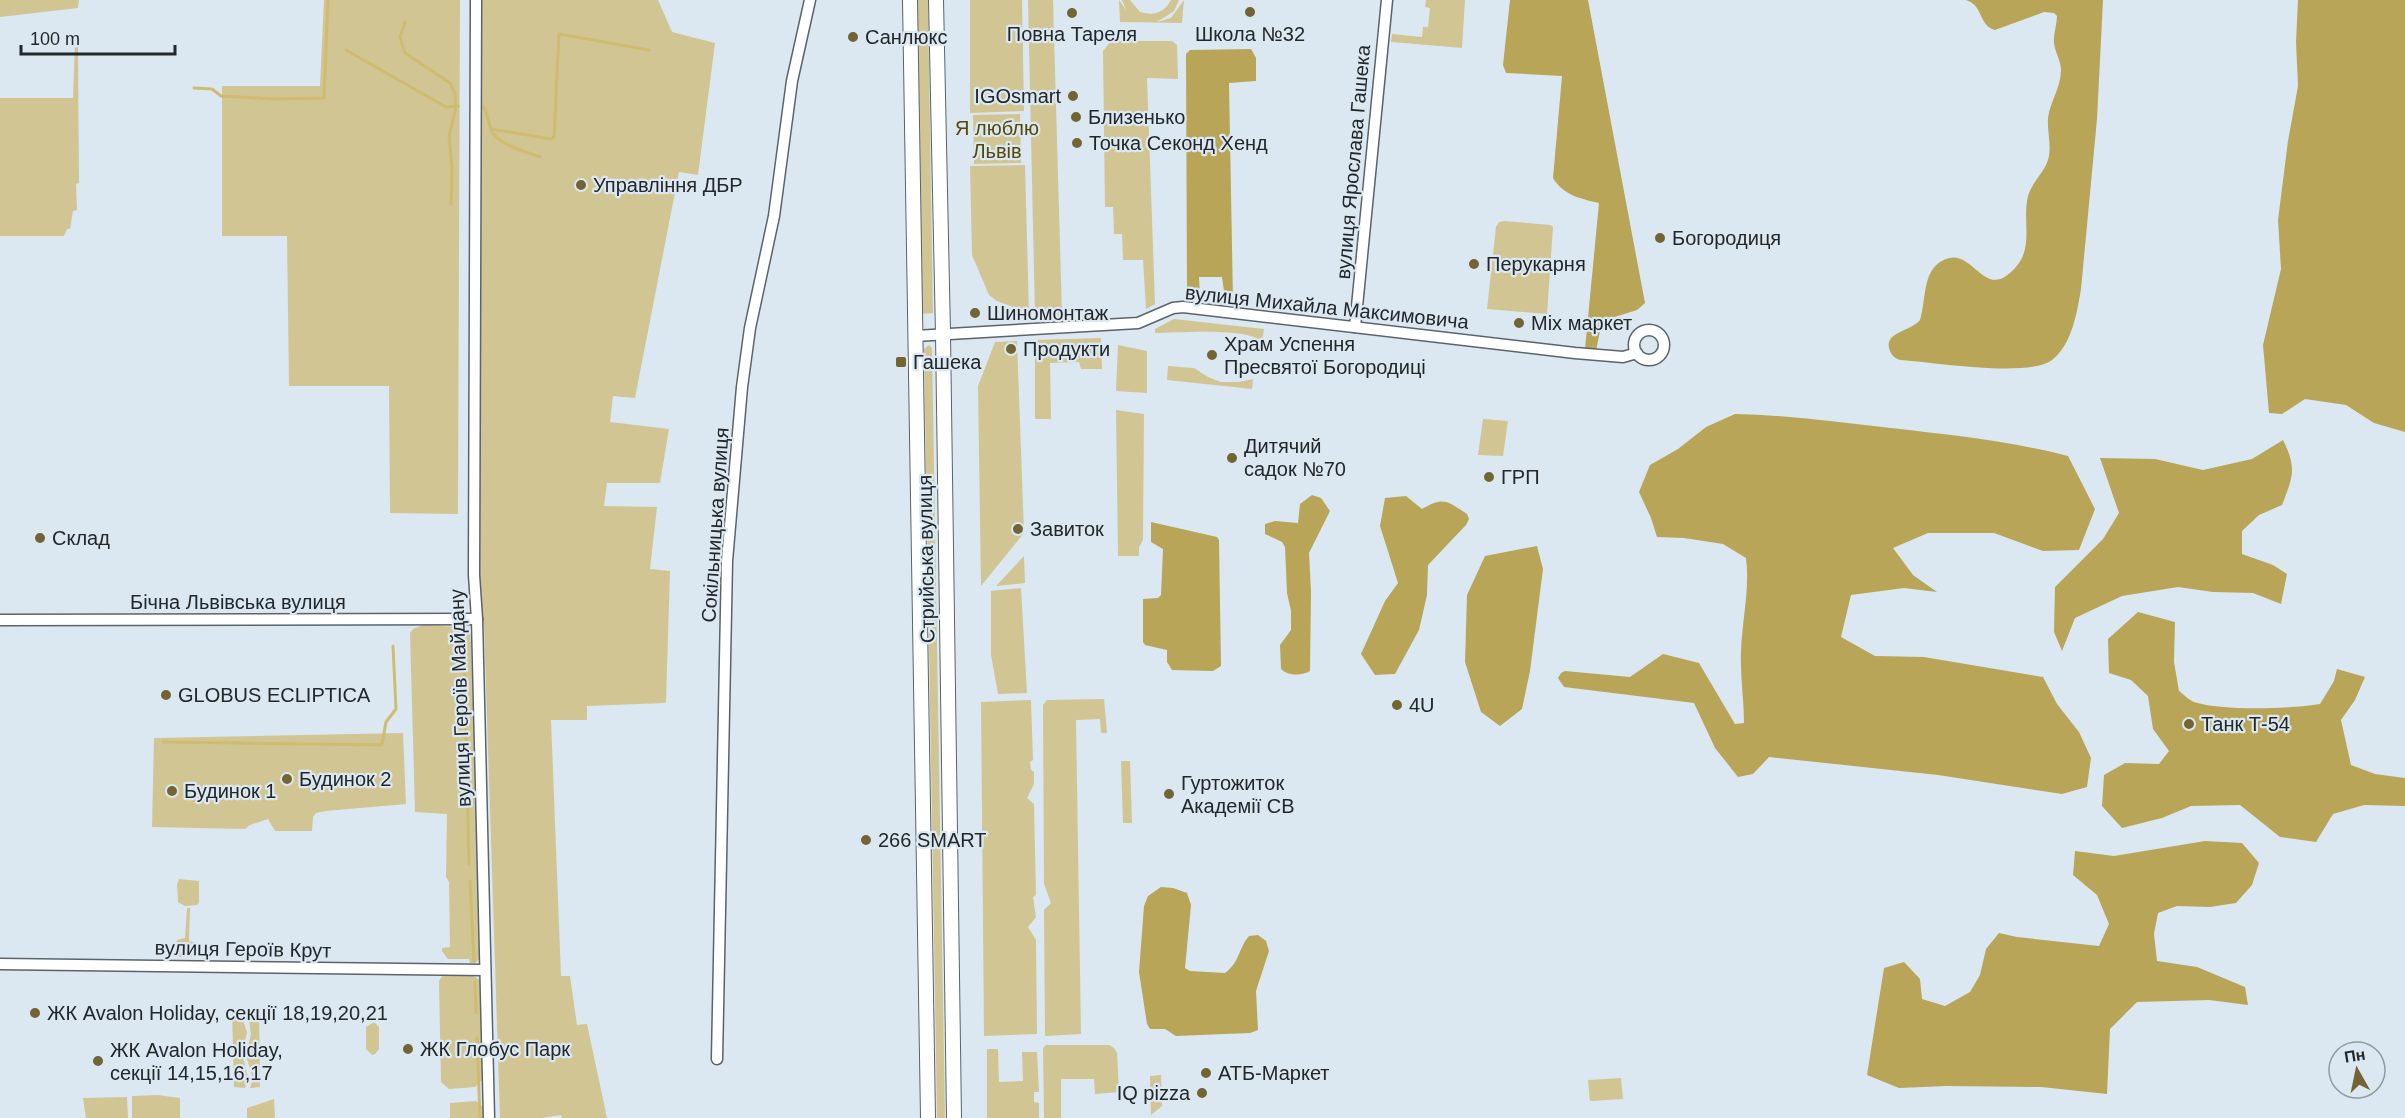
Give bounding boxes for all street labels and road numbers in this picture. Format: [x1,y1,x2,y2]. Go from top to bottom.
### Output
street label: вулиця Ярослава Гашека [1332,43,1374,280]
street label: вулиця Михайла Максимовича [1184,281,1471,333]
street label: Сокільницька вулиця [697,427,733,623]
street label: Стрийська вулиця [914,475,938,643]
street label: вулиця Героїв Майдану [445,589,475,807]
street label: Бічна Львівська вулиця [130,591,346,613]
street label: вулиця Героїв Крут [154,936,332,962]

